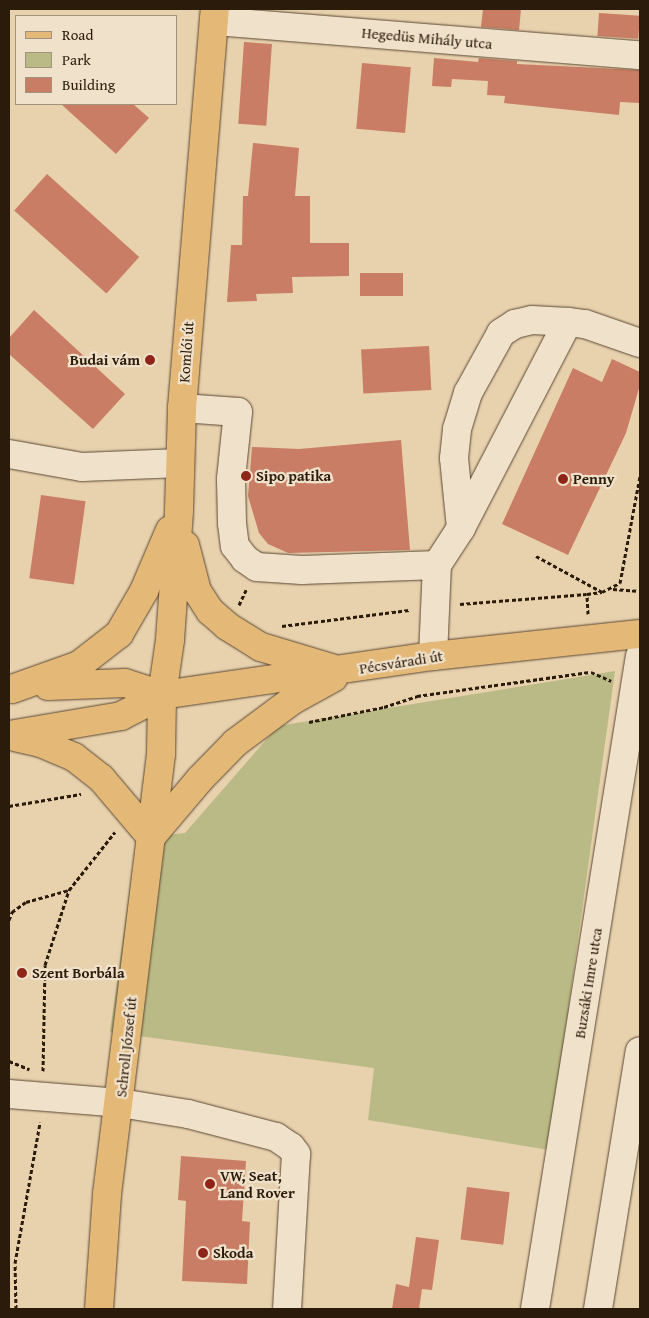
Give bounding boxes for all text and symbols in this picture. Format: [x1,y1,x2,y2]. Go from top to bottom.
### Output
legend [15,15,178,105]
street label: Hegedüs Mihály utca [361,23,493,53]
text: Road [62,24,93,45]
text: Park [62,49,91,70]
text: Building [62,74,115,95]
street label: Komlói út [175,321,197,383]
place label: Budai vám [70,351,140,369]
marker: Budai vám [144,354,156,366]
place label: Sipo patika [256,467,331,485]
marker: Sipo patika [240,470,252,482]
place label: Penny [573,470,615,488]
marker: Penny [557,473,569,485]
street label: Pécsváradi út [358,647,444,677]
street label: Buzsáki Imre utca [570,926,606,1040]
place label: Szent Borbála [32,964,125,982]
marker: Szent Borbála [16,967,28,979]
street label: Schroll József út [112,996,140,1098]
place label: VW, Seat, Land Rover [220,1166,295,1201]
marker: VW, Seat, Land Rover [204,1178,216,1190]
place label: Skoda [213,1244,253,1262]
marker: Skoda [197,1247,209,1259]

